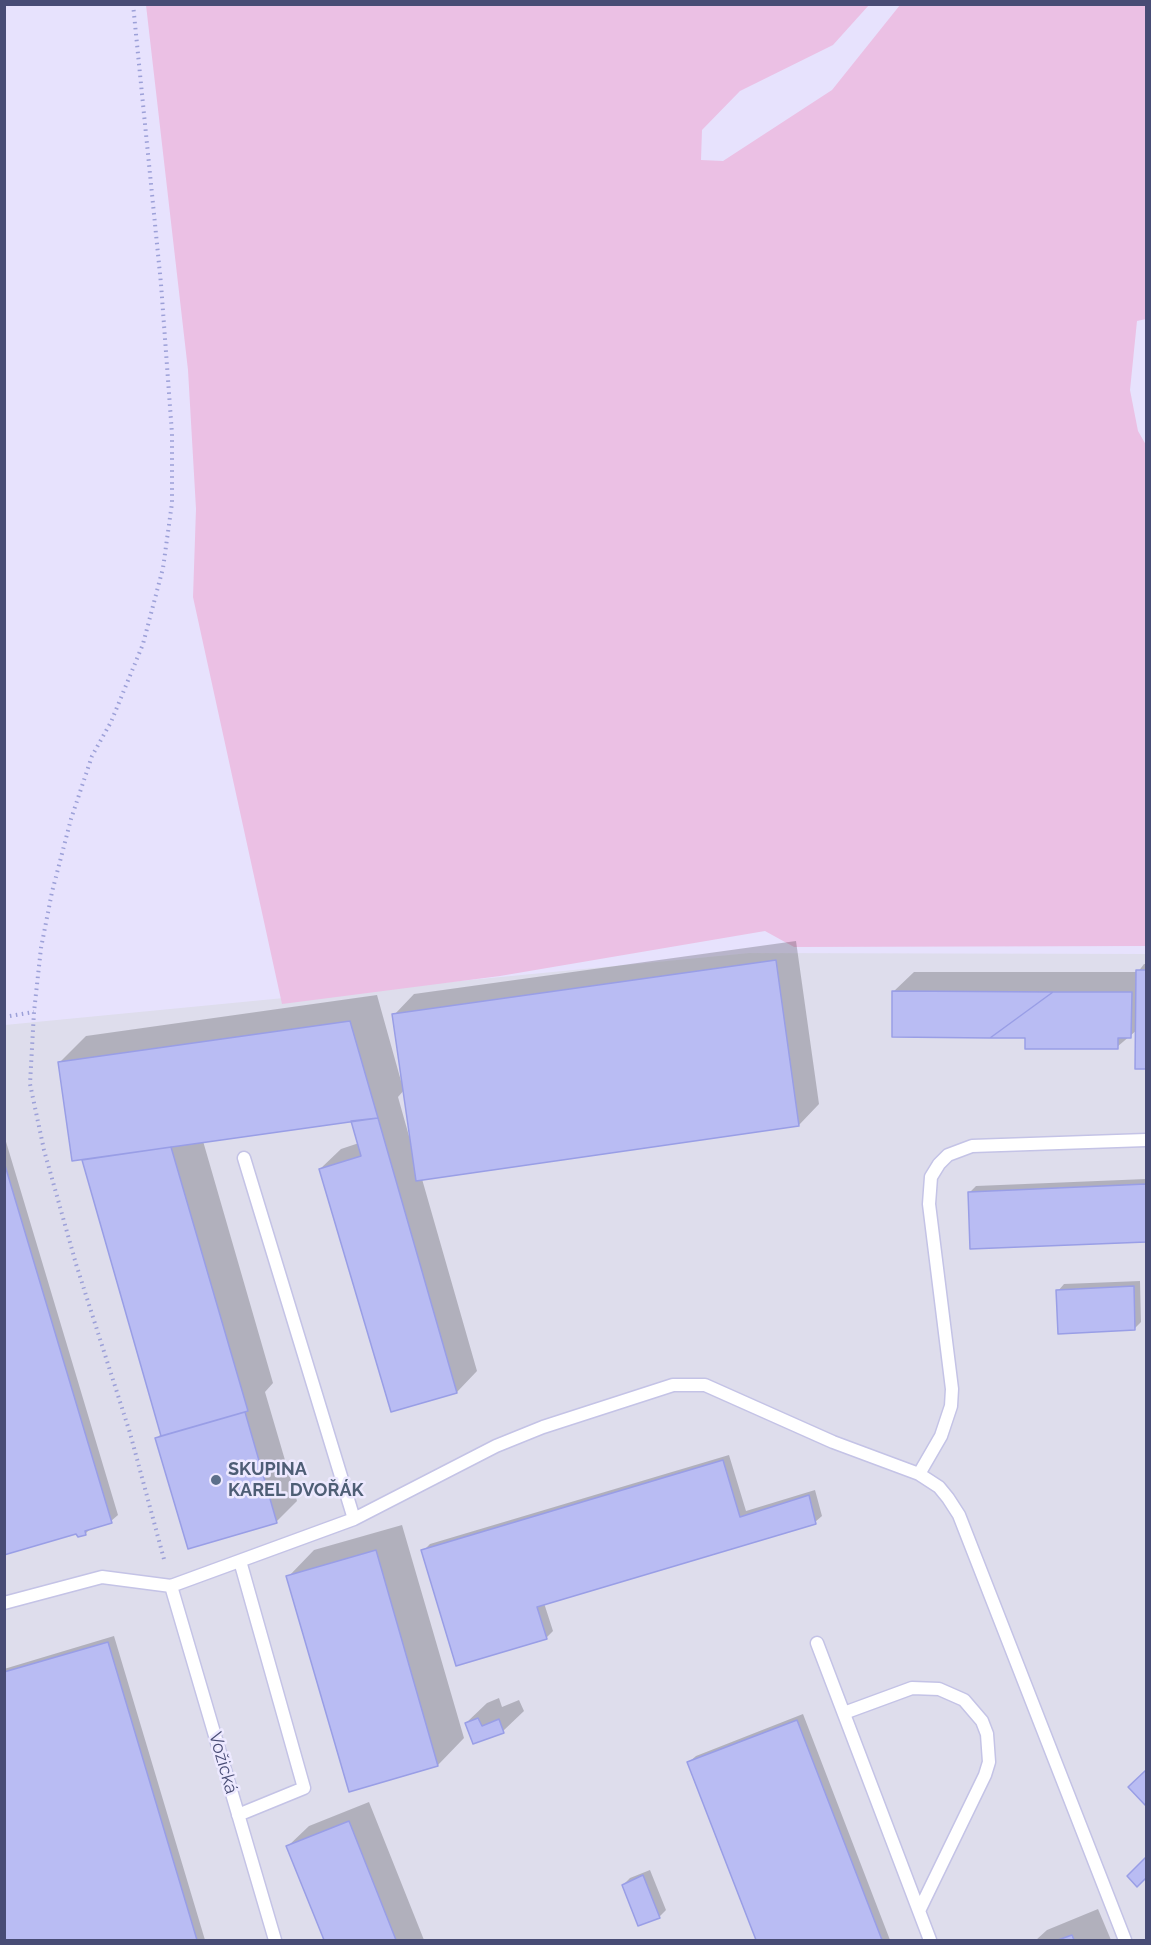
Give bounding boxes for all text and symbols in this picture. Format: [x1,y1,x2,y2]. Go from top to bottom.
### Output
place label: SKUPINA KAREL DVOŘÁK [228,1459,364,1502]
marker: SKUPINA KAREL DVOŘÁK [209,1473,223,1487]
street label: Vožická [204,1730,242,1796]

